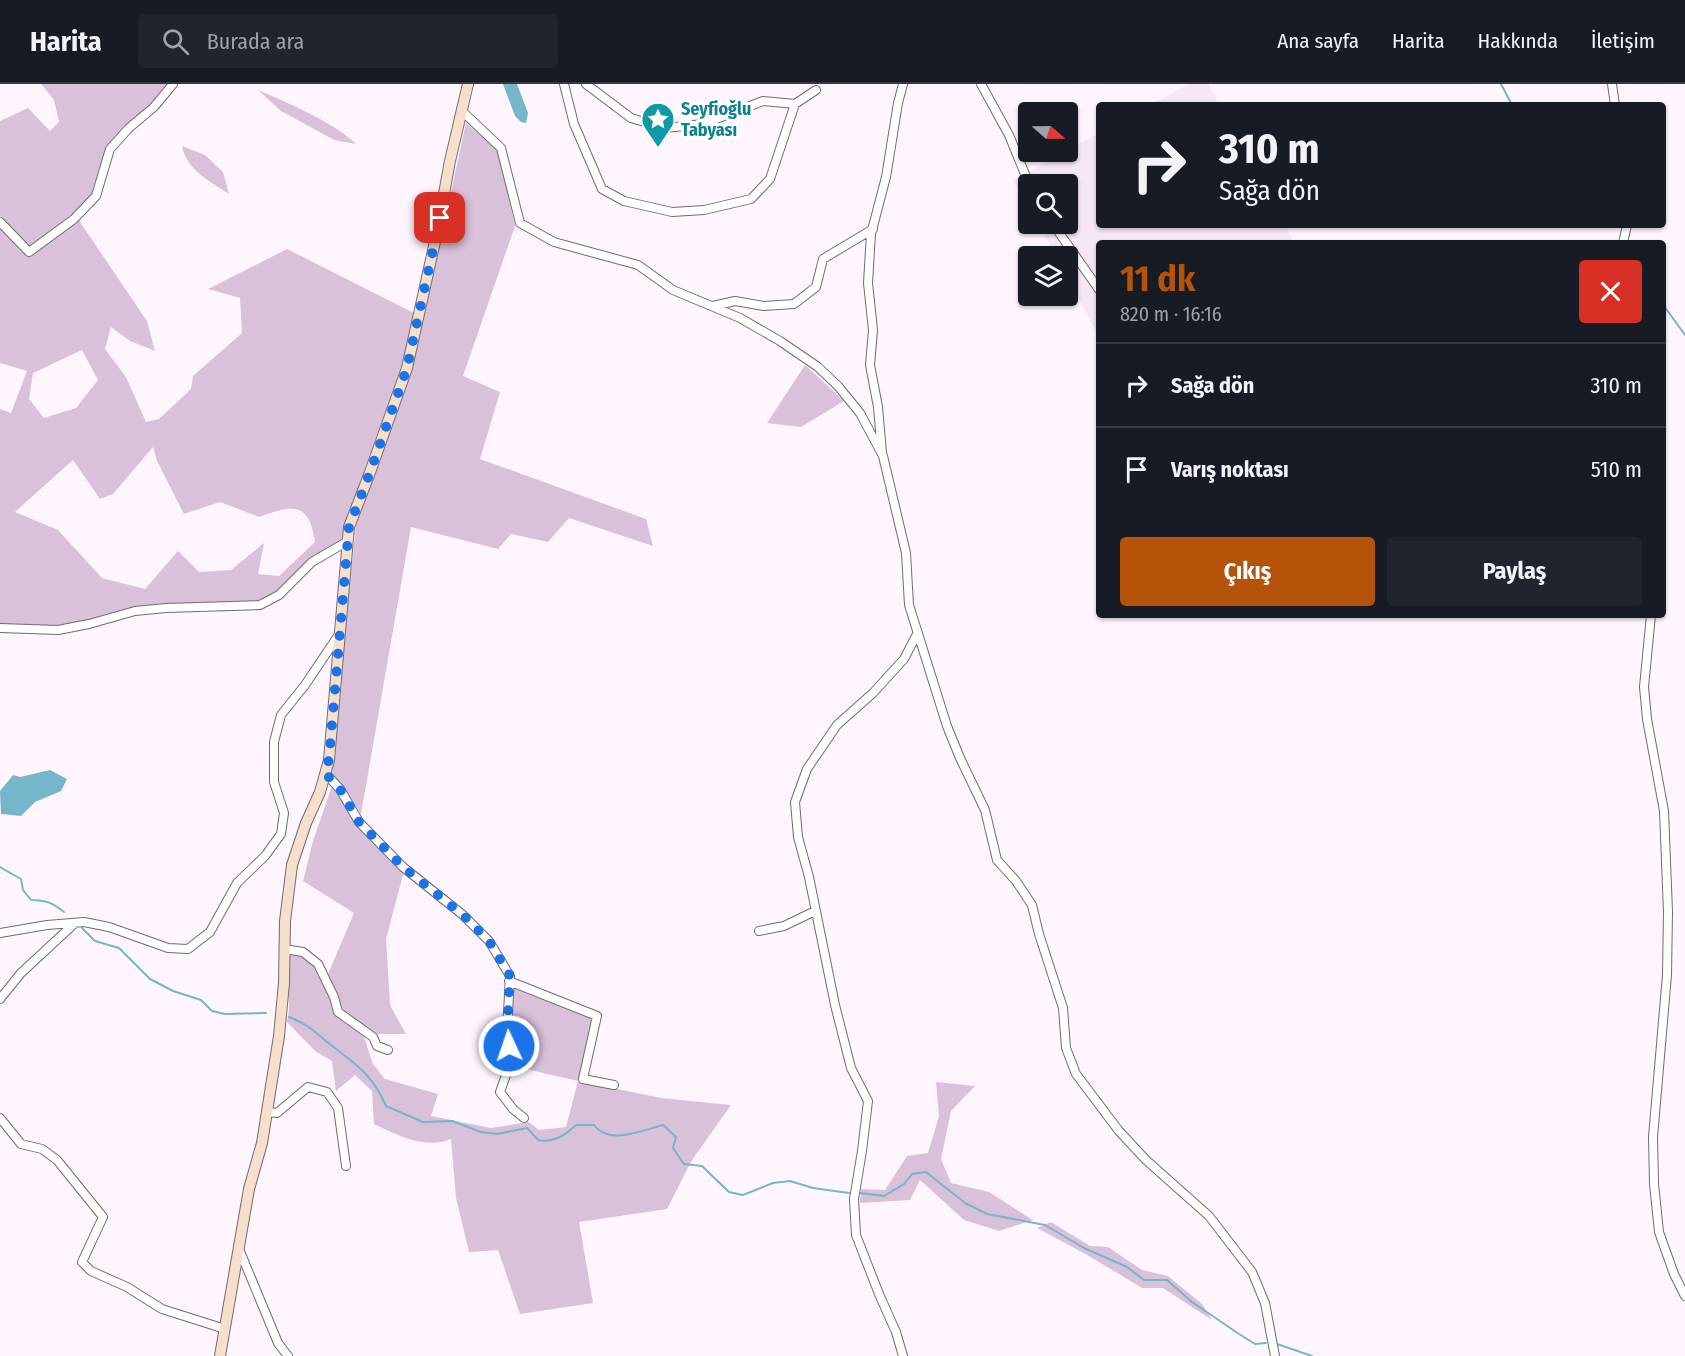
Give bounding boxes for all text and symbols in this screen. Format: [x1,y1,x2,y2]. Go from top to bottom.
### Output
search box [138,14,558,68]
text: Harita [30,25,102,58]
icon: search [159,25,192,58]
text: Burada ara [207,28,304,55]
text: Ana sayfa [1277,28,1359,54]
text: Harita [1392,28,1445,54]
text: Hakkında [1478,28,1558,54]
text: İletişim [1591,28,1655,54]
place label: Seyfioğlu Tabyası [681,98,751,141]
place icon: Seyfioğlu Tabyası [640,101,676,148]
north arrow [1018,102,1078,162]
map controls [1018,102,1078,306]
text: 310 m [1219,124,1320,174]
icon: right [1120,126,1198,204]
button: search [1018,174,1078,234]
text: Sağa dön [1219,175,1320,207]
pin [414,192,465,243]
icon: arrive [423,201,456,234]
button: layers [1018,246,1078,306]
text: 11 dk [1120,257,1195,301]
button: close [1579,260,1642,323]
text: 820 m · 16:16 [1120,302,1222,326]
icon: right [1120,369,1153,402]
text: Sağa dön [1171,372,1254,399]
text: 310 m [1590,372,1642,399]
icon: arrive [1120,453,1153,486]
text: Varış noktası [1171,456,1289,483]
text: 510 m [1591,456,1642,483]
button: Çıkış [1120,537,1375,606]
button: Paylaş [1387,537,1642,606]
position arrow [477,1014,541,1078]

